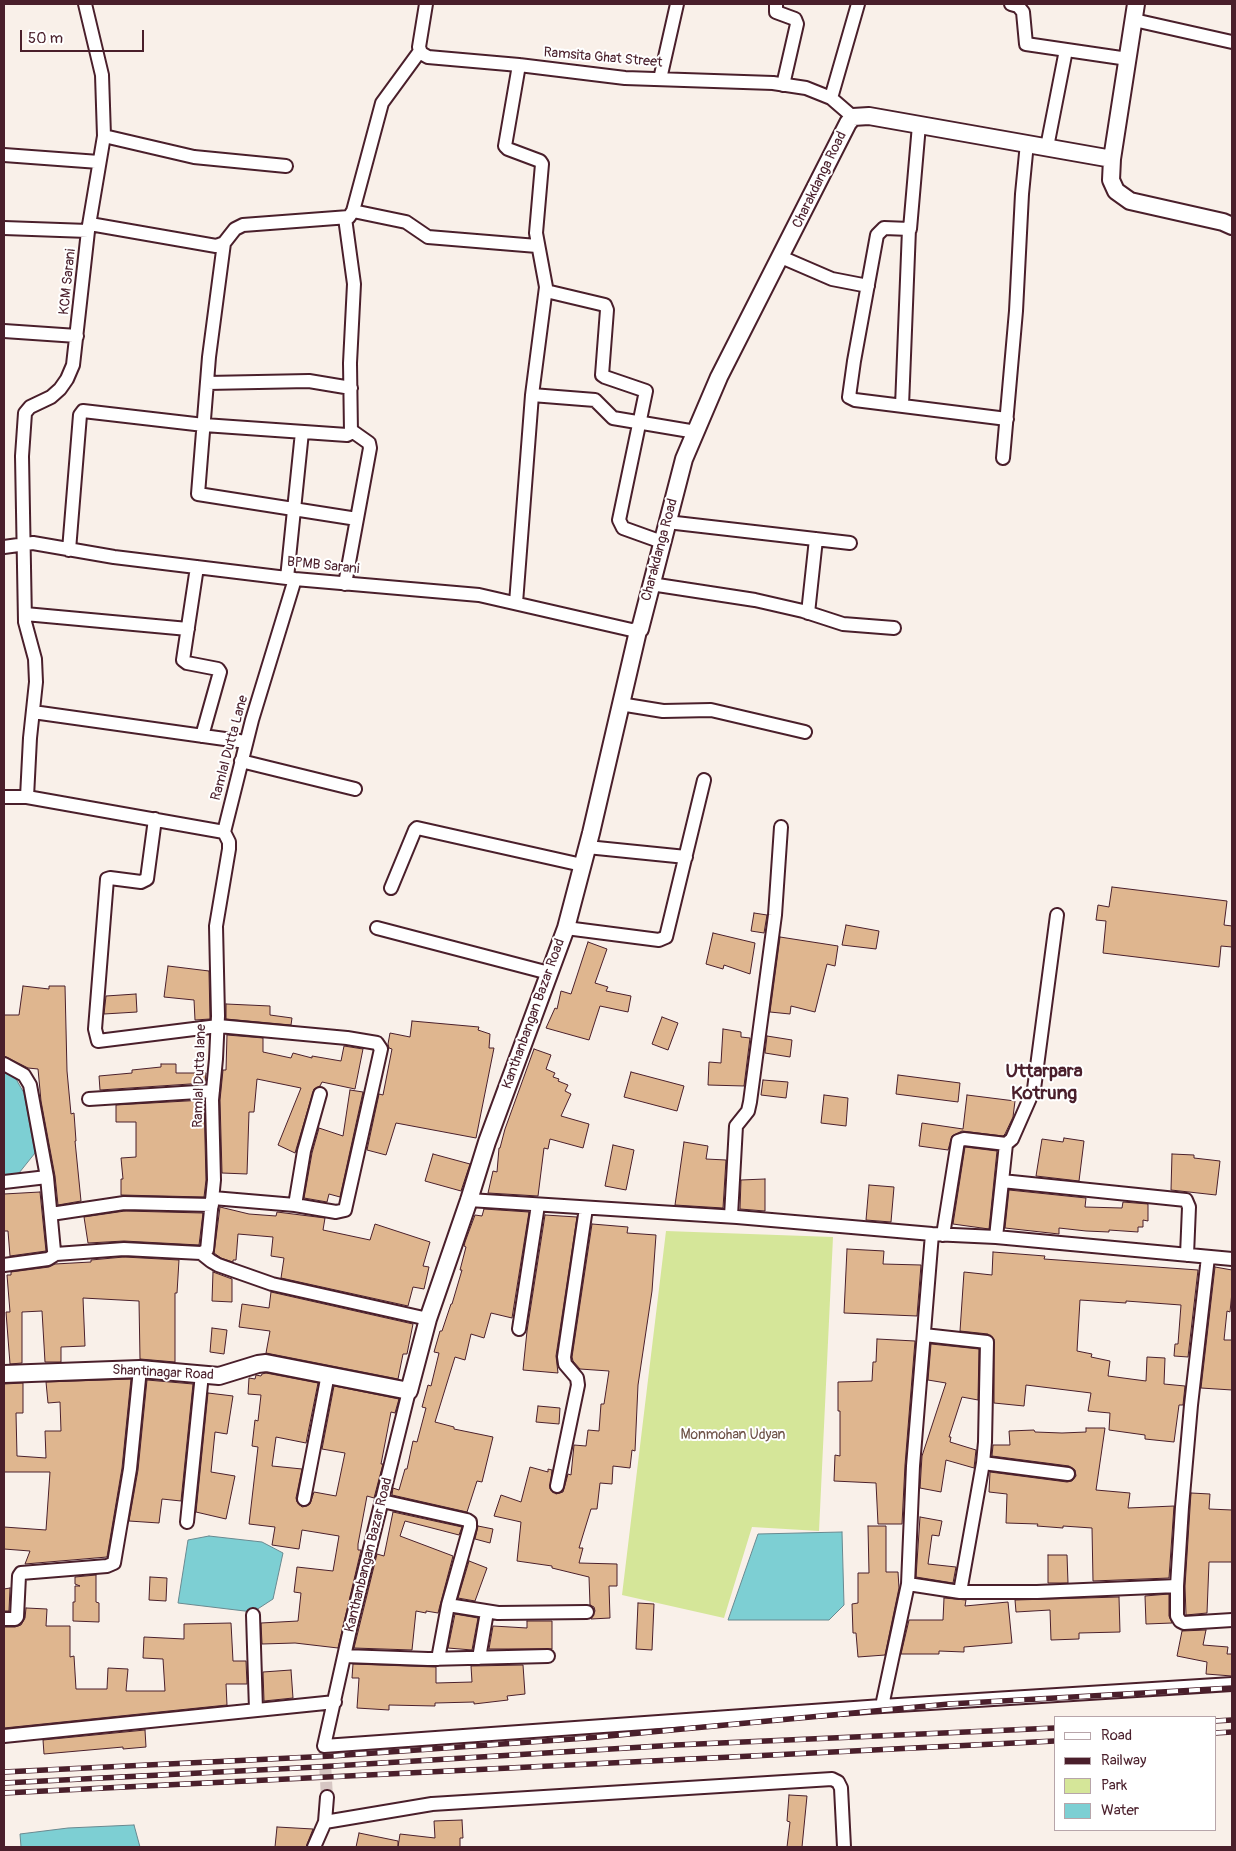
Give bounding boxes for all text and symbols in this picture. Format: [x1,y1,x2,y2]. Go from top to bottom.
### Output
scale bar [22,20,146,52]
text: 50 m [28,29,63,48]
street label: Ramsita Ghat Street [543,44,663,72]
street label: Charakdanga Road [789,129,851,231]
street label: KCM Sarani [56,248,80,316]
street label: Charakdanga Road [638,497,682,603]
street label: BPMB Sarani [286,554,360,578]
street label: Ramlal Dutta Lane [208,693,252,803]
street label: Kanthanbangan Bazar Road [499,937,569,1091]
street label: Ramlal Dutta lane [190,1024,210,1128]
district label: Uttarpara Kotrung [1006,1061,1082,1105]
street label: Shantinagar Road [112,1362,214,1384]
park label: Monmohan Udyan [680,1427,786,1443]
street label: Kanthanbangan Bazar Road [342,1476,396,1634]
legend [1054,1716,1216,1831]
text: Road [1101,1726,1132,1745]
text: Railway [1101,1751,1146,1770]
text: Park [1101,1776,1127,1795]
text: Water [1101,1801,1139,1820]

